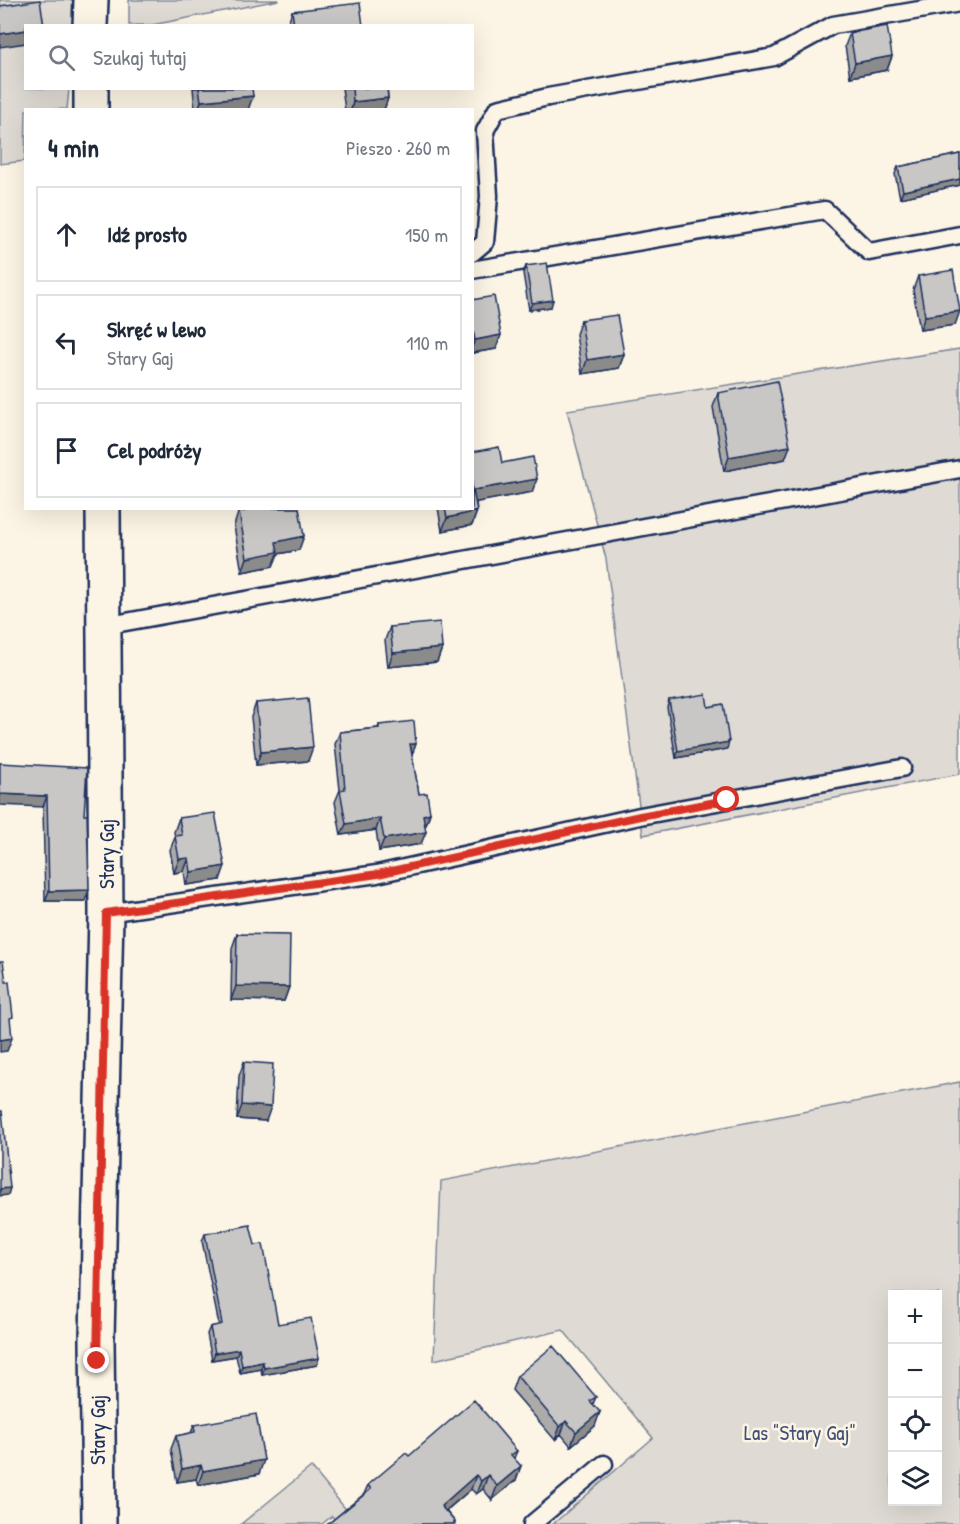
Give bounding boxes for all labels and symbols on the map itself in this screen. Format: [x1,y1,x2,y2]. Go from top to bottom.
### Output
route start [713,786,739,812]
street label: Stary Gaj [92,819,121,889]
route end [83,1347,109,1373]
street label: Stary Gaj [83,1395,112,1465]
park label: Las "Stary Gaj" [744,1418,856,1447]

